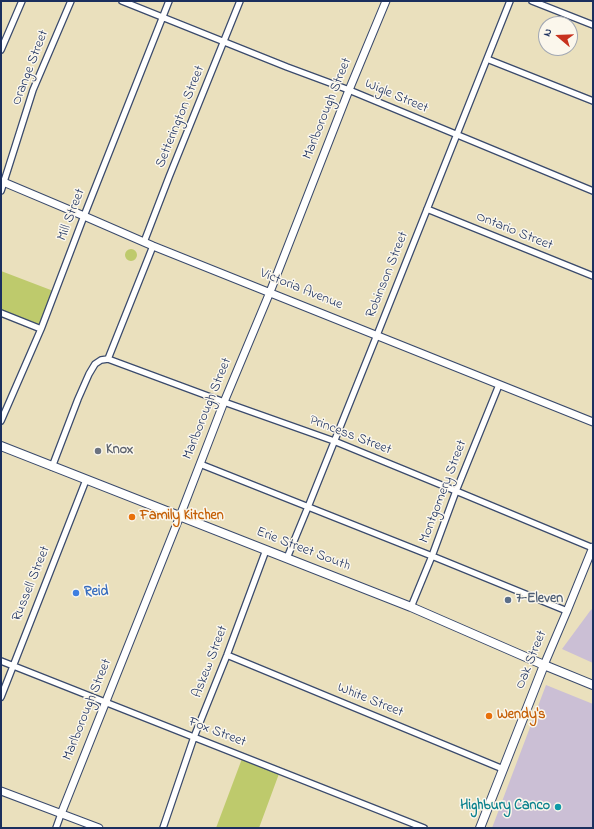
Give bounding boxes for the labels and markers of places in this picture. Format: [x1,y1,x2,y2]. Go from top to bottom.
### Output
place label: Knox [106,443,133,459]
marker: Knox [93,446,103,456]
place label: Family Kitchen [140,509,224,525]
marker: Family Kitchen [127,512,137,522]
place label: Reid [84,585,108,601]
marker: Reid [71,588,81,598]
place label: 7-Eleven [516,592,563,608]
marker: 7-Eleven [503,595,513,605]
place label: Wendy's [497,708,545,724]
marker: Wendy's [484,711,494,721]
place label: Highbury Canco [460,799,550,815]
marker: Highbury Canco [553,802,563,812]

